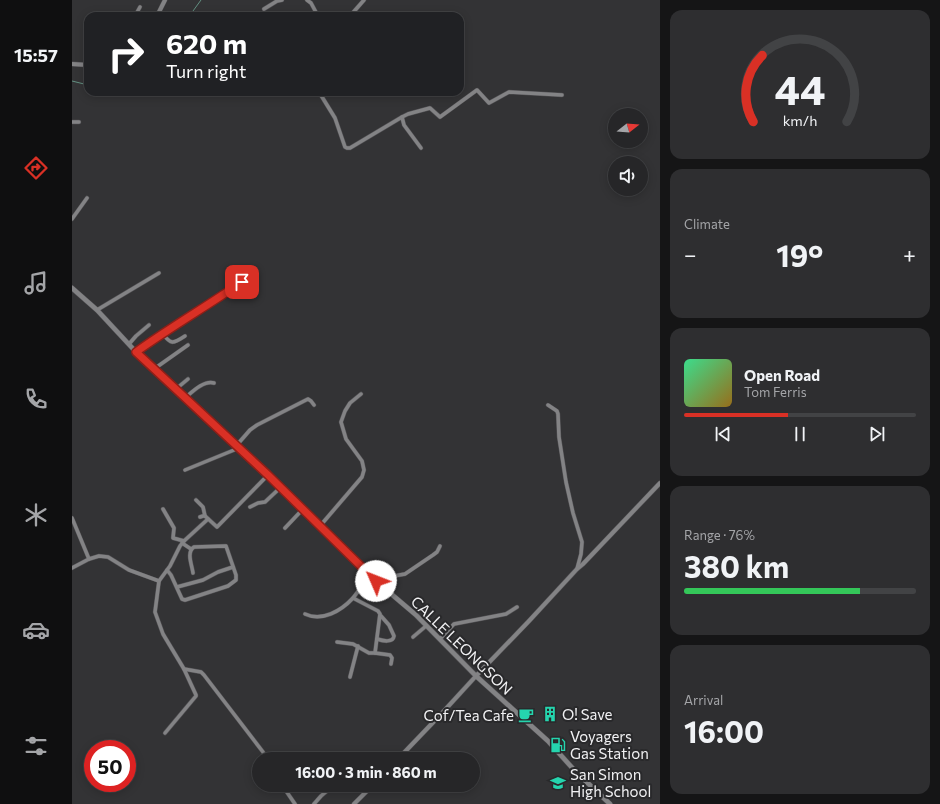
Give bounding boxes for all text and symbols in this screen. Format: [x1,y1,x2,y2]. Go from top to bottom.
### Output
text: 620 m [166,26,247,60]
icon: right [100,28,152,80]
text: 15:57 [14,44,58,66]
text: Turn right [166,60,246,82]
text: 44 [774,63,826,114]
north arrow [608,108,648,148]
map controls [608,108,648,196]
text: km/h [783,111,817,129]
icon: directions [22,154,50,182]
button: sound [608,156,648,196]
text: Climate [684,216,730,232]
text: 19° [776,236,823,273]
text: − [684,241,697,268]
text: + [903,241,916,268]
pin [225,265,259,299]
icon: music [22,269,50,297]
icon: arrive [231,271,253,293]
text: Open Road [744,366,820,384]
text: Tom Ferris [744,384,807,400]
icon: phone [22,385,50,413]
icon: previous [712,423,734,445]
icon: pause [789,423,811,445]
icon: next [866,423,888,445]
icon: climate [22,501,50,529]
text: Range · 76% [684,527,755,543]
text: 380 km [684,547,789,584]
position arrow [355,560,397,602]
street label: CALLE LEONGSON [408,592,516,698]
icon: car [22,616,50,644]
text: Arrival [684,692,723,708]
building icon: O! Save [541,705,559,723]
place label: O! Save [562,705,613,723]
place label: Cof/Tea Cafe [424,706,514,724]
cafe icon: Cof/Tea Cafe [517,706,535,724]
text: 16:00 [684,712,764,749]
place label: Voyagers Gas Station [570,727,649,762]
icon: filters [22,732,50,760]
fuel station icon: Voyagers Gas Station [549,736,567,754]
speed limit sign: 50 [84,740,136,792]
text: 16:00 · 3 min · 860 m [295,763,437,781]
place label: San Simon High School [570,765,651,800]
school or university icon: San Simon High School [549,774,567,792]

